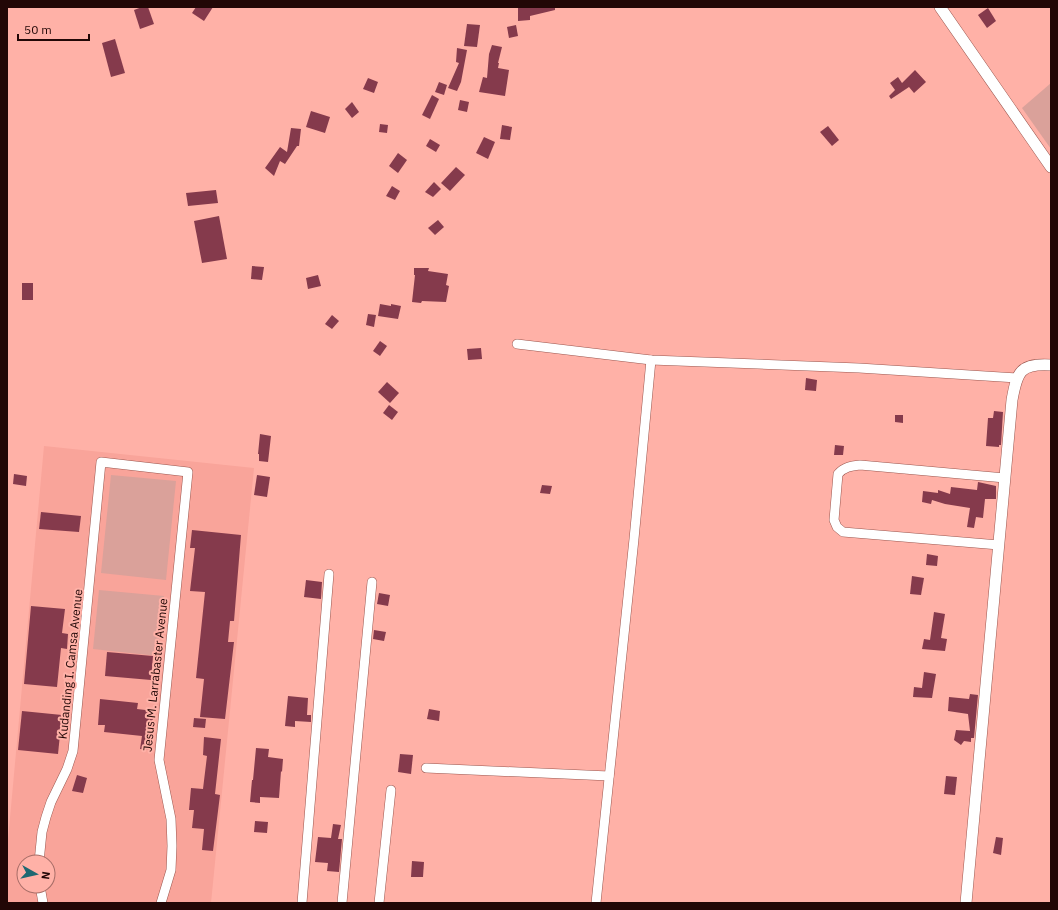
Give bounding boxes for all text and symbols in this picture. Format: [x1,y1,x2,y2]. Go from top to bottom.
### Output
scale bar [18,16,89,42]
text: 50 m [24,22,52,37]
street label: Kudanding I. Camsa Avenue [55,588,85,740]
street label: Jesus M. Larrabaster Avenue [139,597,171,753]
north arrow [16,854,56,894]
text: N [38,870,53,880]

